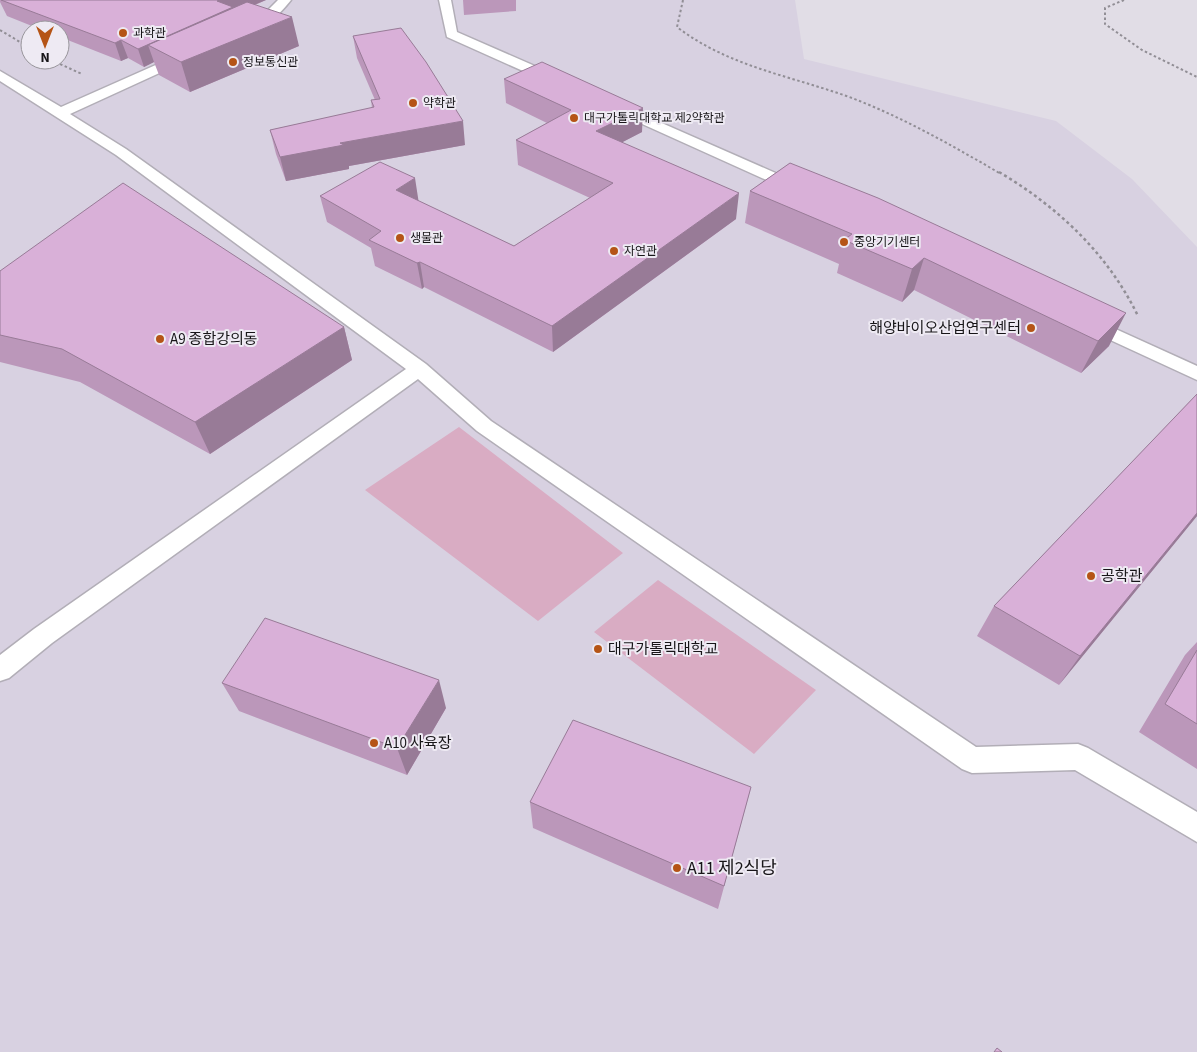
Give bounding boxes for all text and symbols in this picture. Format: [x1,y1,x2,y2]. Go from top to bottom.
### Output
north arrow [20,20,70,70]
place label: 과학관 [133,25,166,42]
marker: 과학관 [117,27,129,39]
text: N [40,47,50,67]
place label: 정보통신관 [243,54,298,71]
marker: 정보통신관 [227,56,239,68]
place label: 약학관 [423,95,456,112]
marker: 약학관 [407,97,419,109]
place label: 대구가톨릭대학교 제2약학관 [584,110,725,127]
marker: 대구가톨릭대학교 제2약학관 [568,112,580,124]
place label: 생물관 [410,230,443,247]
marker: 생물관 [394,232,406,244]
place label: 중앙기기센터 [854,234,920,251]
marker: 중앙기기센터 [838,236,850,248]
place label: 자연관 [624,243,657,260]
marker: 자연관 [608,245,620,257]
place label: 해양바이오산업연구센터 [869,318,1021,339]
marker: 해양바이오산업연구센터 [1025,322,1037,334]
place label: A9 종합강의동 [170,329,258,350]
marker: A9 종합강의동 [154,333,166,345]
place label: 공학관 [1101,566,1143,587]
marker: 공학관 [1085,570,1097,582]
place label: 대구가톨릭대학교 [608,639,718,660]
marker: 대구가톨릭대학교 [592,643,604,655]
place label: A10 사육장 [384,733,452,754]
marker: A10 사육장 [368,737,380,749]
place label: A11 제2식당 [687,856,777,881]
marker: A11 제2식당 [671,862,683,874]

